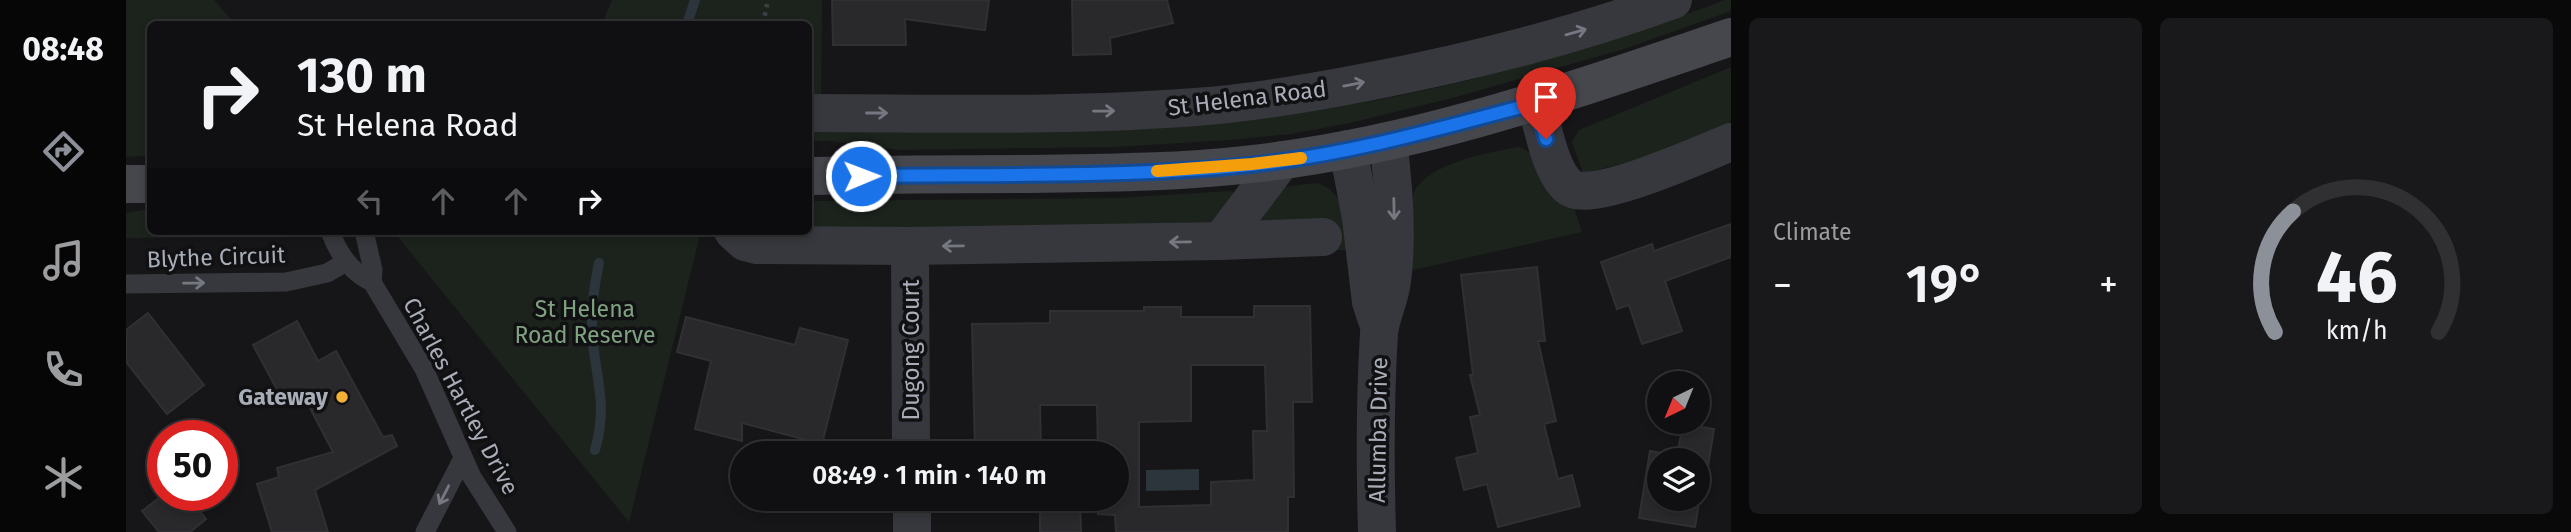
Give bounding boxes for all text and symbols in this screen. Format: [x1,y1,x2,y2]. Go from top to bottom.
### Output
one-way arrow [1564,25,1586,38]
text: 08:48 [22,30,104,68]
text: 130 m [297,46,427,105]
icon: right [182,49,273,140]
pin [1516,67,1576,139]
street label: St Helena Road [1166,74,1328,122]
one-way arrow [1342,77,1365,91]
icon: arrive [1527,78,1565,116]
one-way arrow [1092,104,1115,118]
text: St Helena Road [297,106,519,144]
one-way arrow [865,106,888,120]
icon: directions [39,127,88,176]
position arrow [824,139,898,213]
icon: left [351,182,389,220]
icon: ahead [424,182,462,220]
icon: ahead [497,182,535,220]
icon: right [570,182,608,220]
one-way arrow [1387,197,1401,220]
text: Climate [1773,218,1852,246]
text: 46 [2315,234,2398,321]
one-way arrow [1169,235,1192,249]
icon: music [39,236,88,285]
one-way arrow [941,239,964,252]
street label: Blythe Circuit [146,241,286,273]
text: 19° [1906,253,1985,316]
text: − [1773,262,1792,308]
text: + [2099,262,2118,308]
one-way arrow [182,276,205,290]
street label: Dugong Court [897,279,925,421]
street label: Charles Hartley Drive [397,293,525,499]
park label: St Helena Road Reserve [514,295,656,349]
text: km/h [2326,316,2387,346]
icon: phone [39,345,88,394]
street label: Allumba Drive [1363,357,1393,503]
north arrow [1647,371,1710,434]
map controls [1647,371,1710,511]
place label: Gateway [238,383,329,411]
marker: Gateway [334,389,350,405]
speed limit sign: 50 [147,420,238,511]
button: layers [1647,448,1710,511]
icon: climate [39,453,88,502]
text: 08:49 · 1 min · 140 m [812,460,1047,491]
one-way arrow [437,484,450,505]

